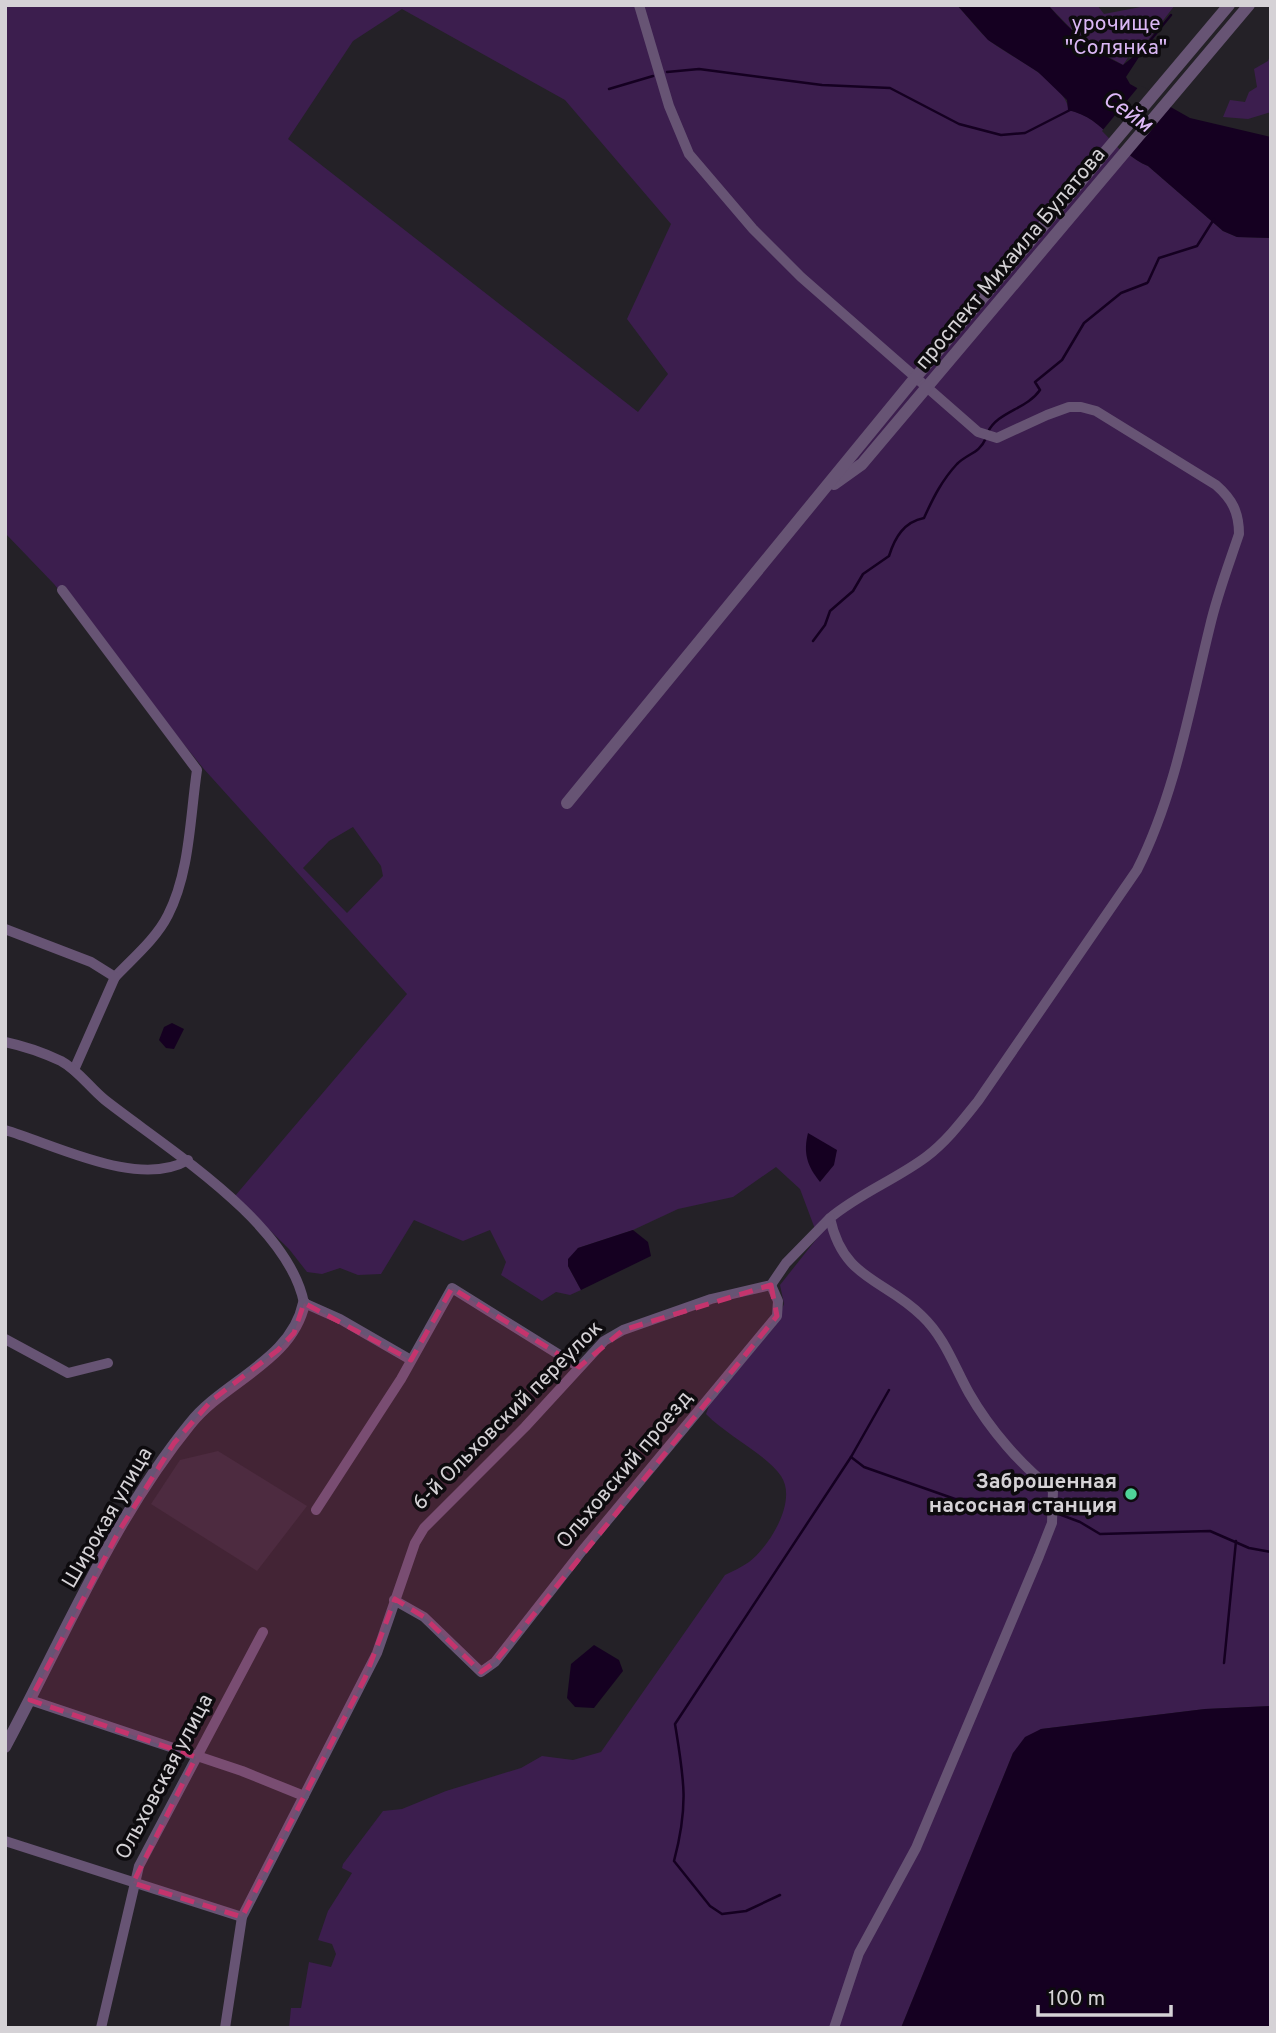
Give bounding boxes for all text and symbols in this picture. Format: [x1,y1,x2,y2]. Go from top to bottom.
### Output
park label: урочище "Солянка" [1065,11,1167,62]
water label: Сейм [1096,85,1158,141]
street label: проспект Михаила Булатова [910,142,1112,376]
street label: 6-й Ольховский переулок [407,1315,609,1517]
street label: Ольховский проезд [551,1385,699,1555]
street label: Широкая улица [57,1443,159,1593]
place label: Заброшенная насосная станция [929,1469,1117,1520]
marker: Заброшенная насосная станция [1123,1486,1139,1502]
street label: Ольховская улица [110,1690,220,1864]
scale bar [1038,1974,1171,2018]
text: 100 m [1048,1986,1105,2013]

